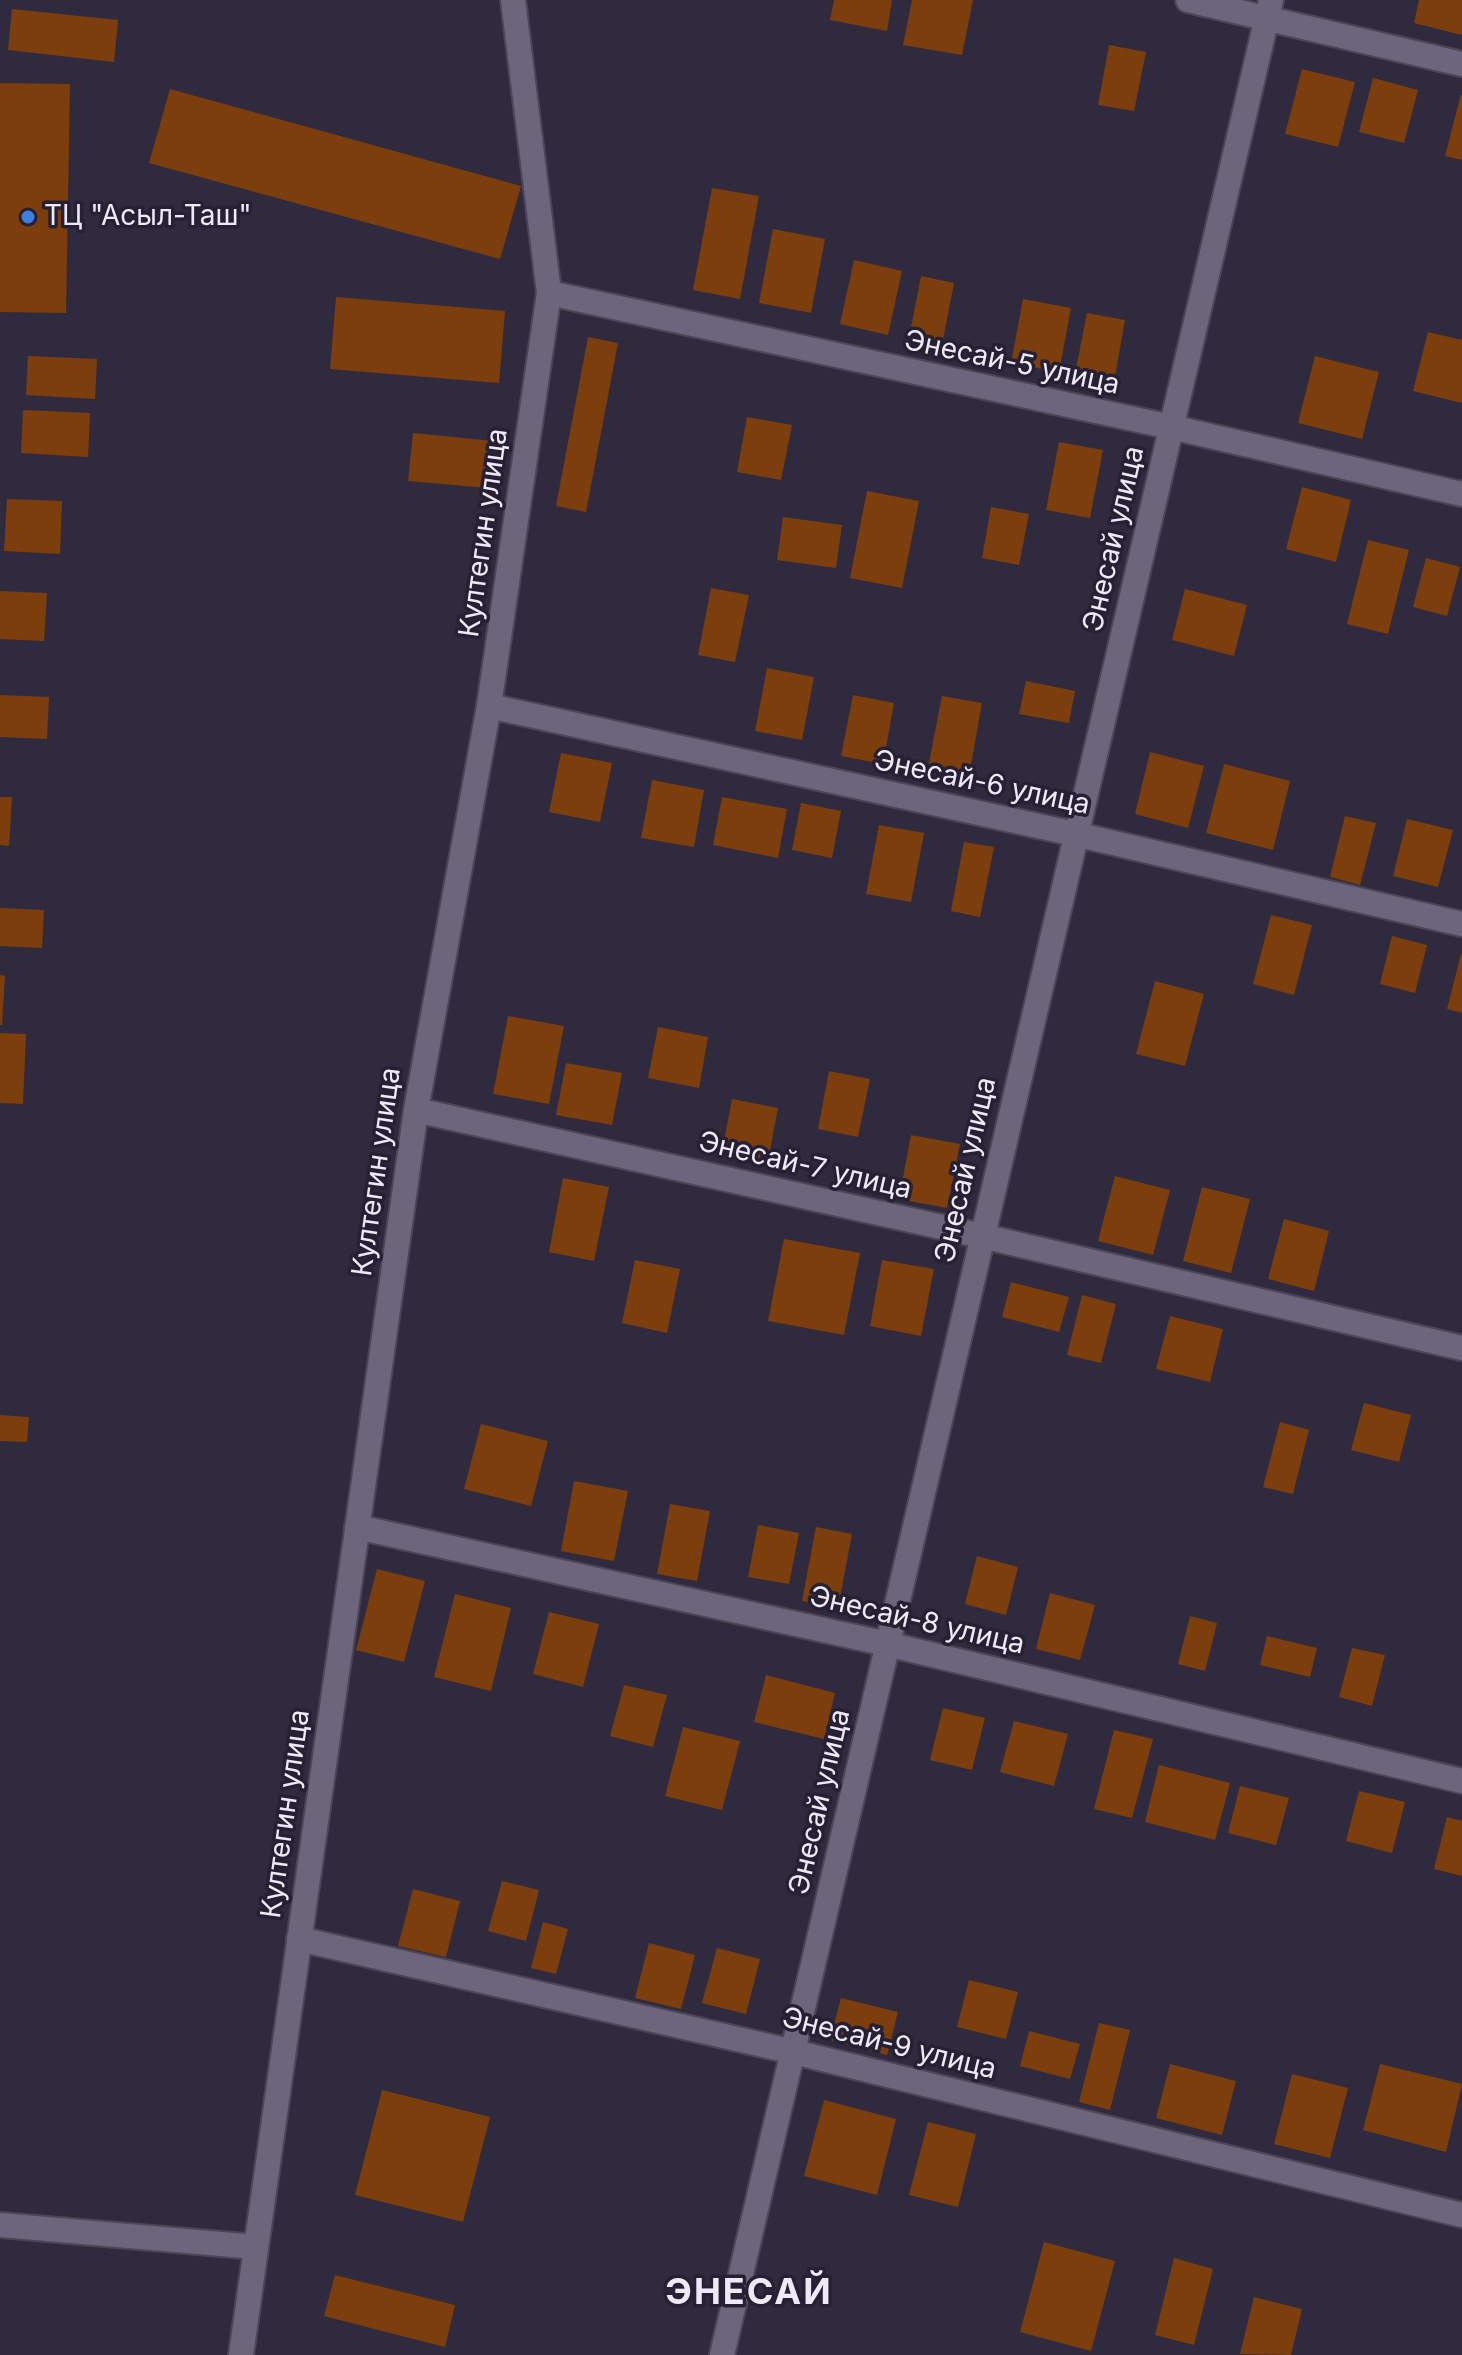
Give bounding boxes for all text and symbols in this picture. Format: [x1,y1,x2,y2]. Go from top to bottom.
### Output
place label: ТЦ "Асыл-Таш" [44,200,252,234]
marker: ТЦ "Асыл-Таш" [19,208,37,226]
street label: Энесай-5 улица [901,324,1123,402]
street label: Култегин улица [453,426,515,640]
street label: Энесай улица [1076,443,1152,635]
street label: Энесай-6 улица [871,744,1093,822]
street label: Култегин улица [346,1065,408,1279]
street label: Энесай улица [928,1074,1004,1266]
street label: Энесай-7 улица [695,1125,915,1207]
street label: Энесай-8 улица [806,1580,1028,1662]
street label: Энесай улица [782,1706,858,1898]
street label: Култегин улица [255,1707,317,1921]
street label: Энесай-9 улица [778,2001,1000,2087]
district label: ЭНЕСАЙ [665,2271,833,2315]

